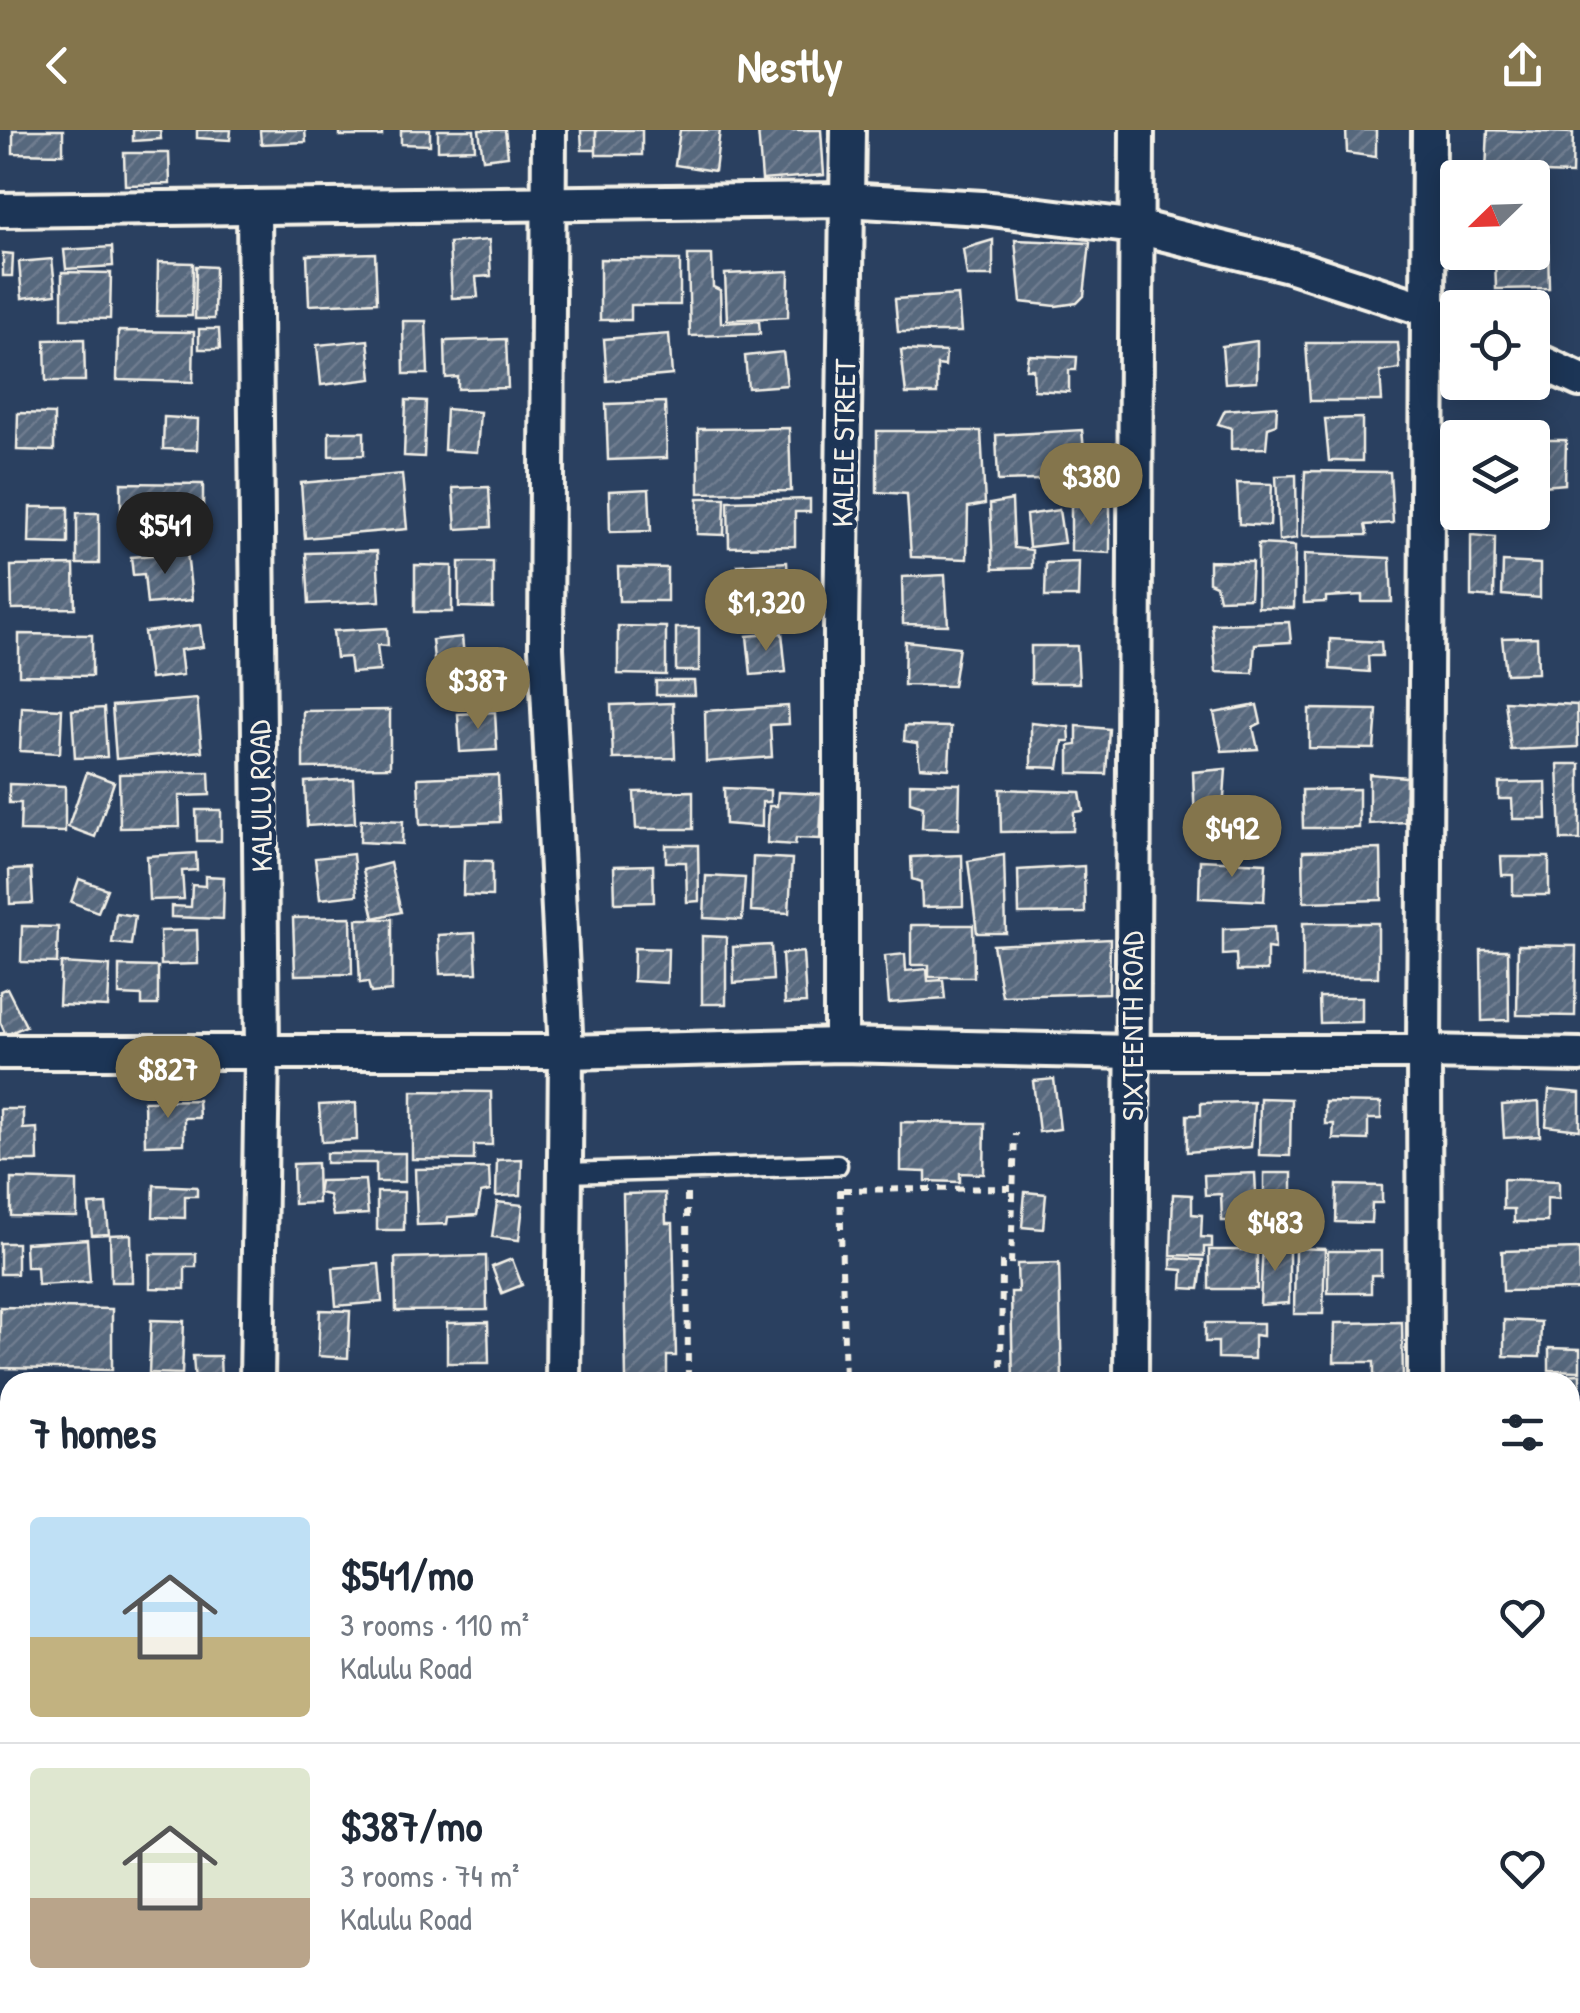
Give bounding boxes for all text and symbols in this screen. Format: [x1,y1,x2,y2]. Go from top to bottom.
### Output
text: Nestly [737,35,843,96]
icon: back [30,38,85,93]
icon: share [1495,38,1550,93]
north arrow [1440,160,1550,270]
map controls [1440,160,1550,530]
button: locate [1440,290,1550,400]
street label: KALELE STREET [822,358,864,527]
button: layers [1440,420,1550,530]
pin: $380 [1032,443,1150,528]
text: $380 [1062,454,1120,497]
pin: $541 [106,492,224,577]
text: $541 [138,503,192,546]
pin: $1,320 [685,569,847,654]
text: $1,320 [727,580,805,623]
pin: $387 [419,647,537,732]
text: $387 [448,658,508,701]
street label: KALULU ROAD [239,719,281,872]
pin: $492 [1173,795,1291,880]
text: $492 [1205,806,1259,849]
street label: SIXTEENTH ROAD [1112,930,1152,1121]
pin: $827 [109,1036,227,1121]
text: $827 [138,1047,198,1090]
pin: $483 [1216,1189,1334,1274]
text: $483 [1247,1200,1303,1243]
text: 7 homes [30,1404,156,1461]
icon: filters [1495,1405,1550,1460]
text: $541/mo [340,1546,473,1603]
icon: home [110,1557,230,1677]
icon: heart [1495,1590,1550,1645]
text: 3 rooms · 110 m² [340,1603,529,1646]
text: Kalulu Road [340,1646,472,1689]
text: $387/mo [340,1797,482,1854]
icon: home [110,1808,230,1928]
icon: heart [1495,1841,1550,1896]
text: 3 rooms · 74 m² [340,1854,519,1897]
text: Kalulu Road [340,1897,472,1940]

